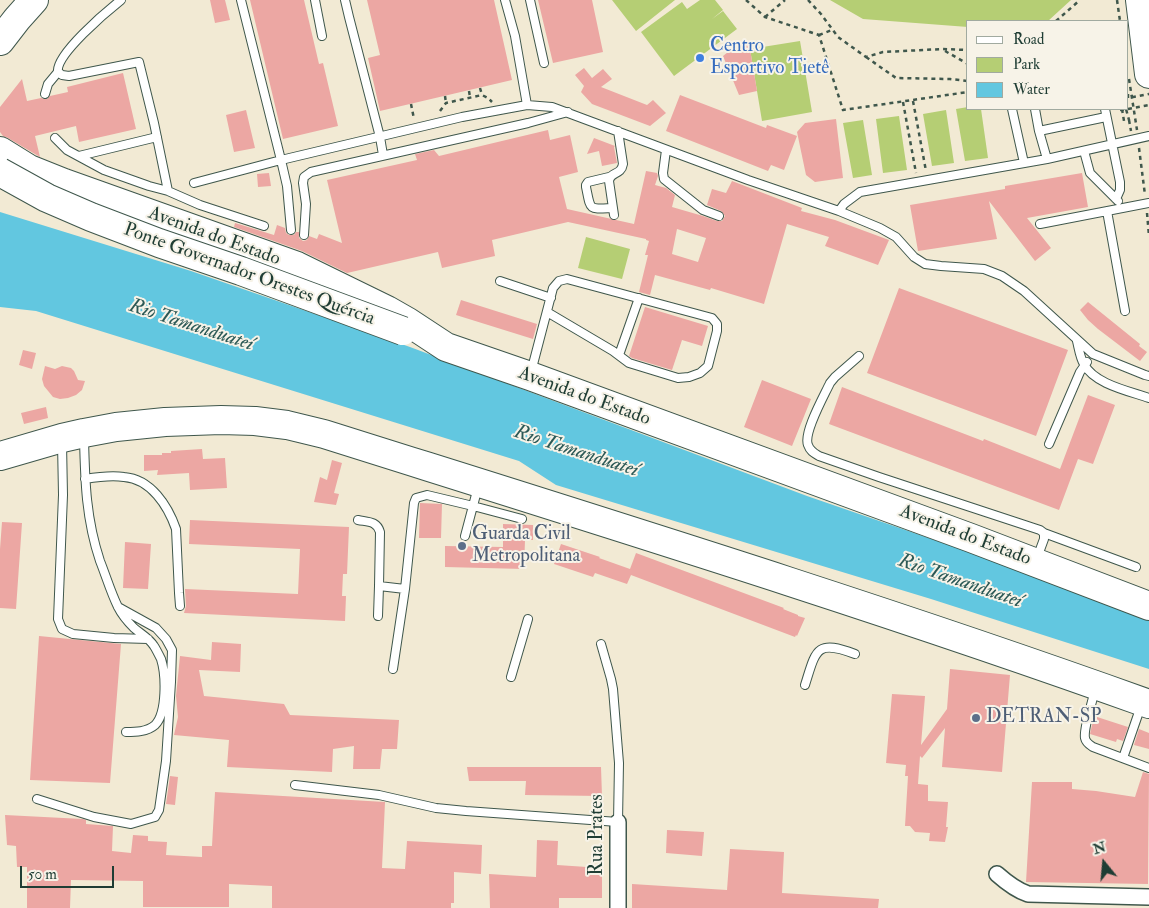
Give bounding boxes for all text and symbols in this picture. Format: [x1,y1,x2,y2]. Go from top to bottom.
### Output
legend [966,20,1129,110]
text: Road [1013,30,1044,49]
place label: Centro Esportivo Tietê [710,36,829,80]
marker: Centro Esportivo Tietê [694,52,706,64]
text: Park [1013,55,1040,74]
text: Water [1013,80,1050,99]
street label: Avenida do Estado [145,203,283,271]
street label: Ponte Governador Orestes Quércia [120,219,378,331]
water label: Rio Tamanduateí [126,295,256,357]
street label: Avenida do Estado [515,363,653,431]
water label: Rio Tamanduateí [511,421,641,483]
street label: Avenida do Estado [896,501,1034,571]
place label: Guarda Civil Metropolitana [472,524,580,568]
marker: Guarda Civil Metropolitana [456,540,468,552]
water label: Rio Tamanduateí [895,550,1025,614]
place label: DETRAN-SP [986,707,1101,729]
marker: DETRAN-SP [970,712,982,724]
street label: Rua Prates [587,794,609,876]
north arrow [1079,838,1129,888]
text: N [1091,838,1108,858]
scale bar [22,856,116,888]
text: 50 m [28,865,57,884]

